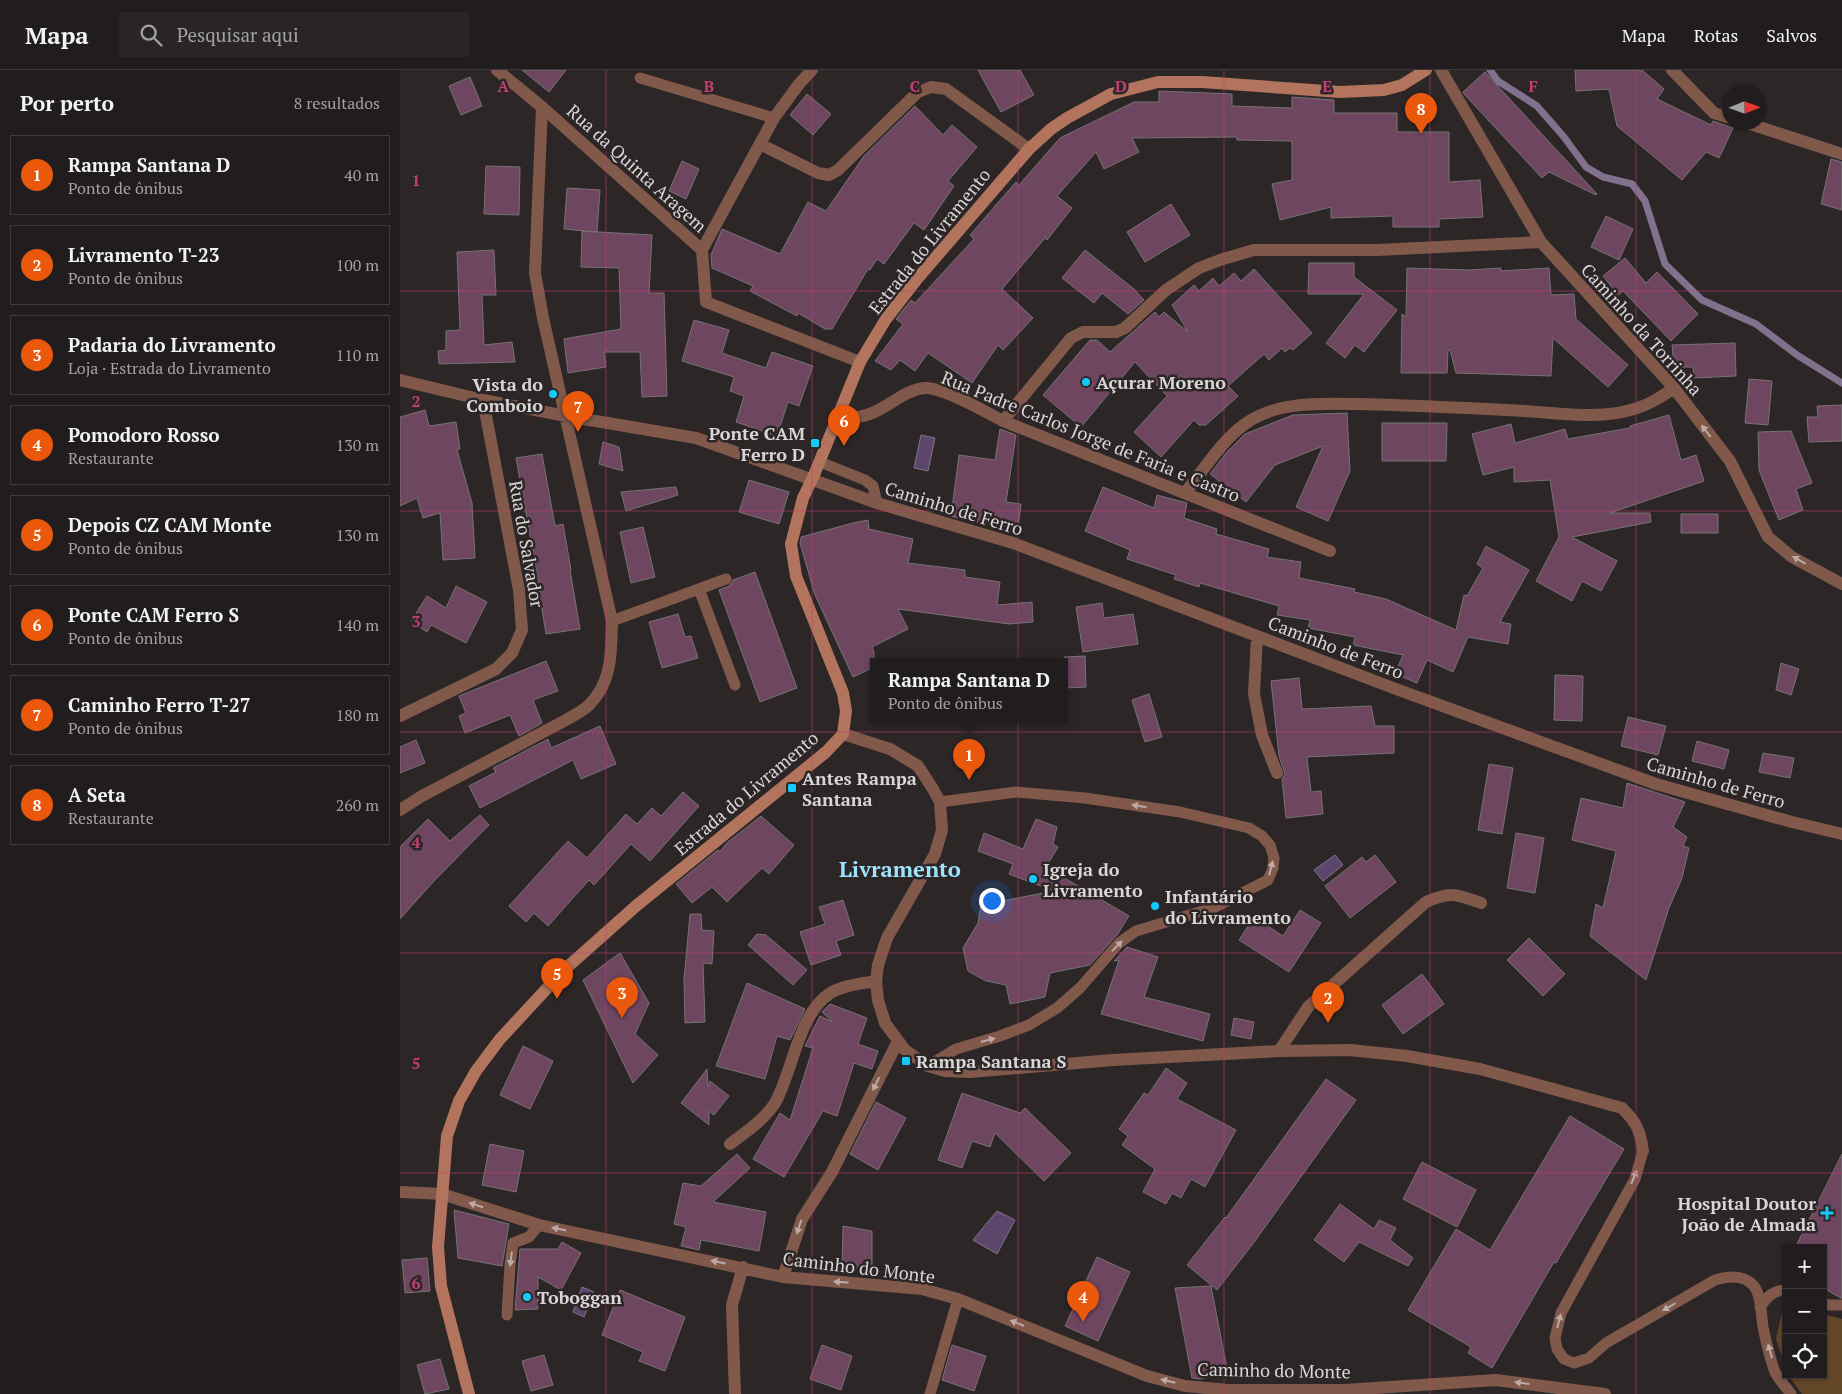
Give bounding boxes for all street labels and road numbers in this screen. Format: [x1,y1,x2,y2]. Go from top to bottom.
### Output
street label: Rua da Quinta Aragem [562,99,712,238]
street label: Estrada do Livramento [863,163,995,319]
street label: Caminho da Torrinha [1576,258,1708,400]
street label: Rua Padre Carlos Jorge de Faria e Castro [938,365,1244,507]
street label: Caminho de Ferro [882,476,1026,540]
street label: Rua do Salvador [504,478,550,610]
street label: Caminho de Ferro [1265,610,1407,684]
street label: Estrada do Livramento [669,726,823,860]
street label: Caminho de Ferro [1644,751,1788,813]
street label: Caminho do Monte [781,1246,937,1288]
street label: Caminho do Monte [1197,1357,1351,1383]

